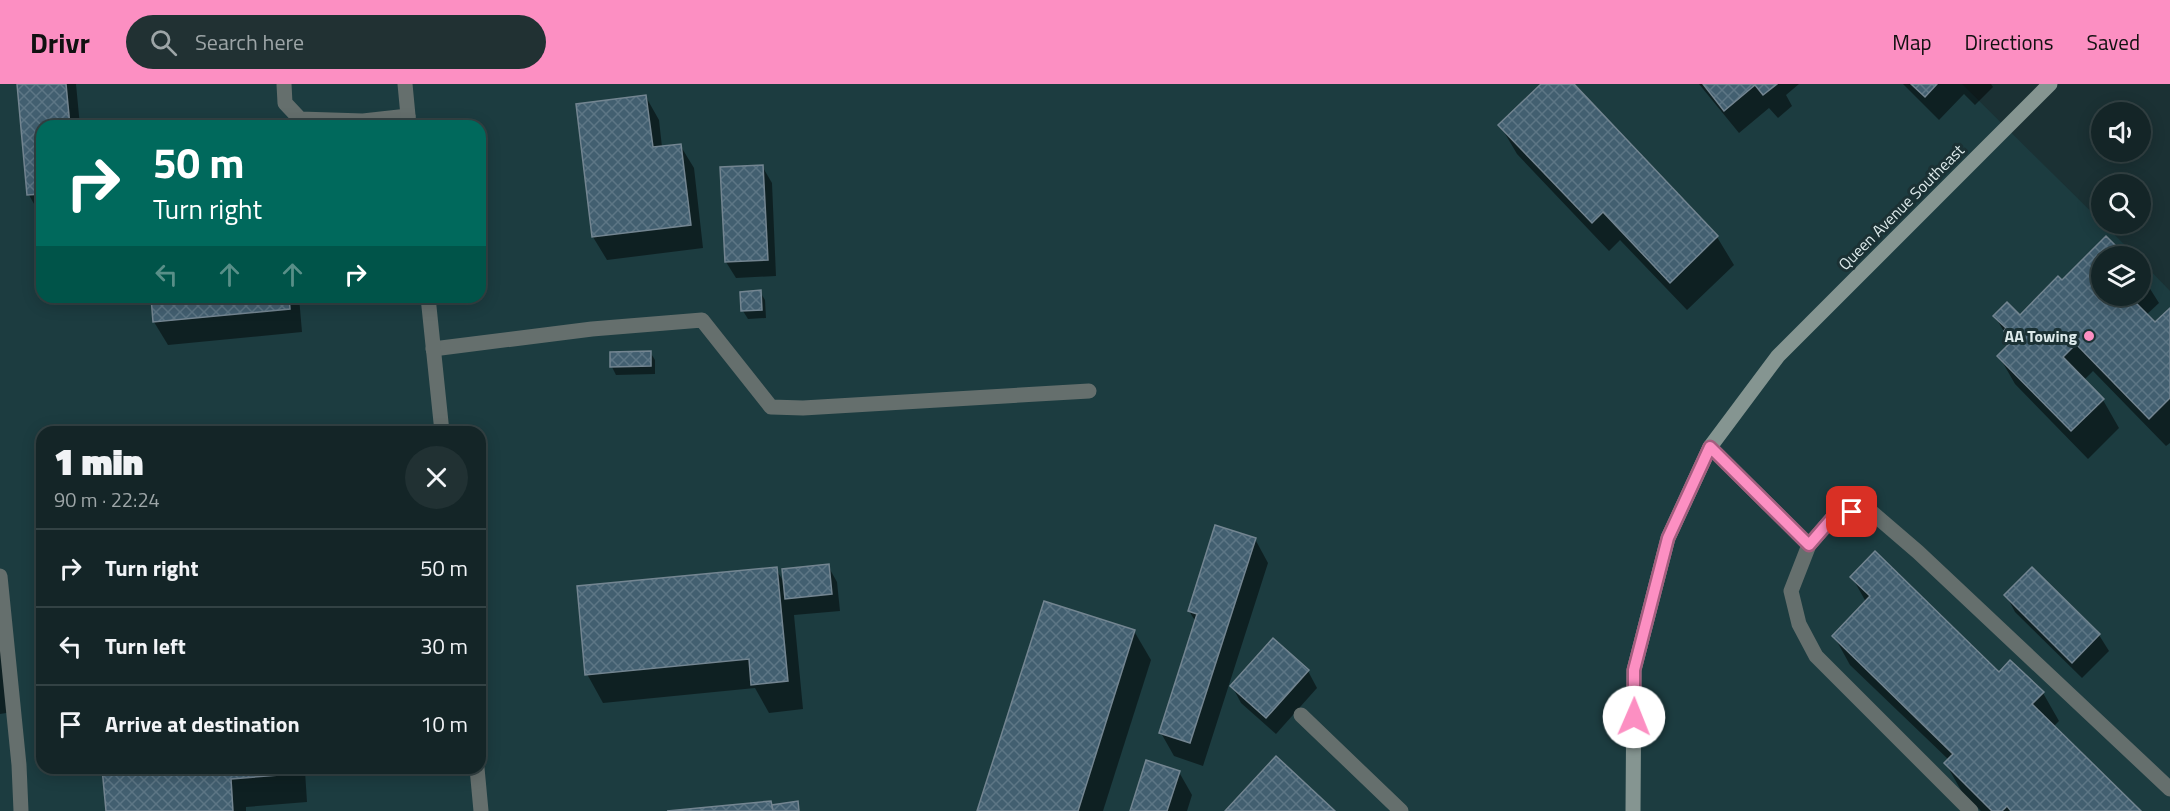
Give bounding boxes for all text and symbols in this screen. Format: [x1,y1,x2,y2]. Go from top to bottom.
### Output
search box [126,15,546,69]
text: Drivr [30,21,90,64]
text: Search here [195,25,304,59]
icon: search [147,26,180,59]
text: Map [1892,26,1932,58]
text: Directions [1965,26,2054,58]
text: Saved [2087,26,2140,58]
map controls [2091,102,2151,306]
button: sound [2091,102,2151,162]
text: 50 m [153,130,245,194]
street label: Queen Avenue Southeast [1832,138,1970,276]
icon: right [54,144,132,222]
button: search [2091,174,2151,234]
text: Turn right [153,188,262,229]
button: layers [2091,246,2151,306]
icon: left [150,258,183,291]
icon: ahead [213,258,246,291]
icon: ahead [276,258,309,291]
icon: right [339,258,372,291]
place label: AA Towing [2005,324,2077,348]
marker: AA Towing [2082,329,2096,343]
text: 1 min [54,434,143,489]
button: close [405,446,468,509]
text: 90 m · 22:24 [54,484,160,515]
pin [1826,486,1877,537]
icon: arrive [1835,495,1868,528]
text: Turn right [105,551,199,585]
text: 50 m [420,551,468,585]
icon: right [54,552,87,585]
text: Turn left [105,629,186,663]
text: 30 m [420,629,468,663]
icon: left [54,630,87,663]
position arrow [1602,685,1666,749]
text: Arrive at destination [105,707,300,741]
text: 10 m [420,707,468,741]
icon: arrive [54,708,87,741]

